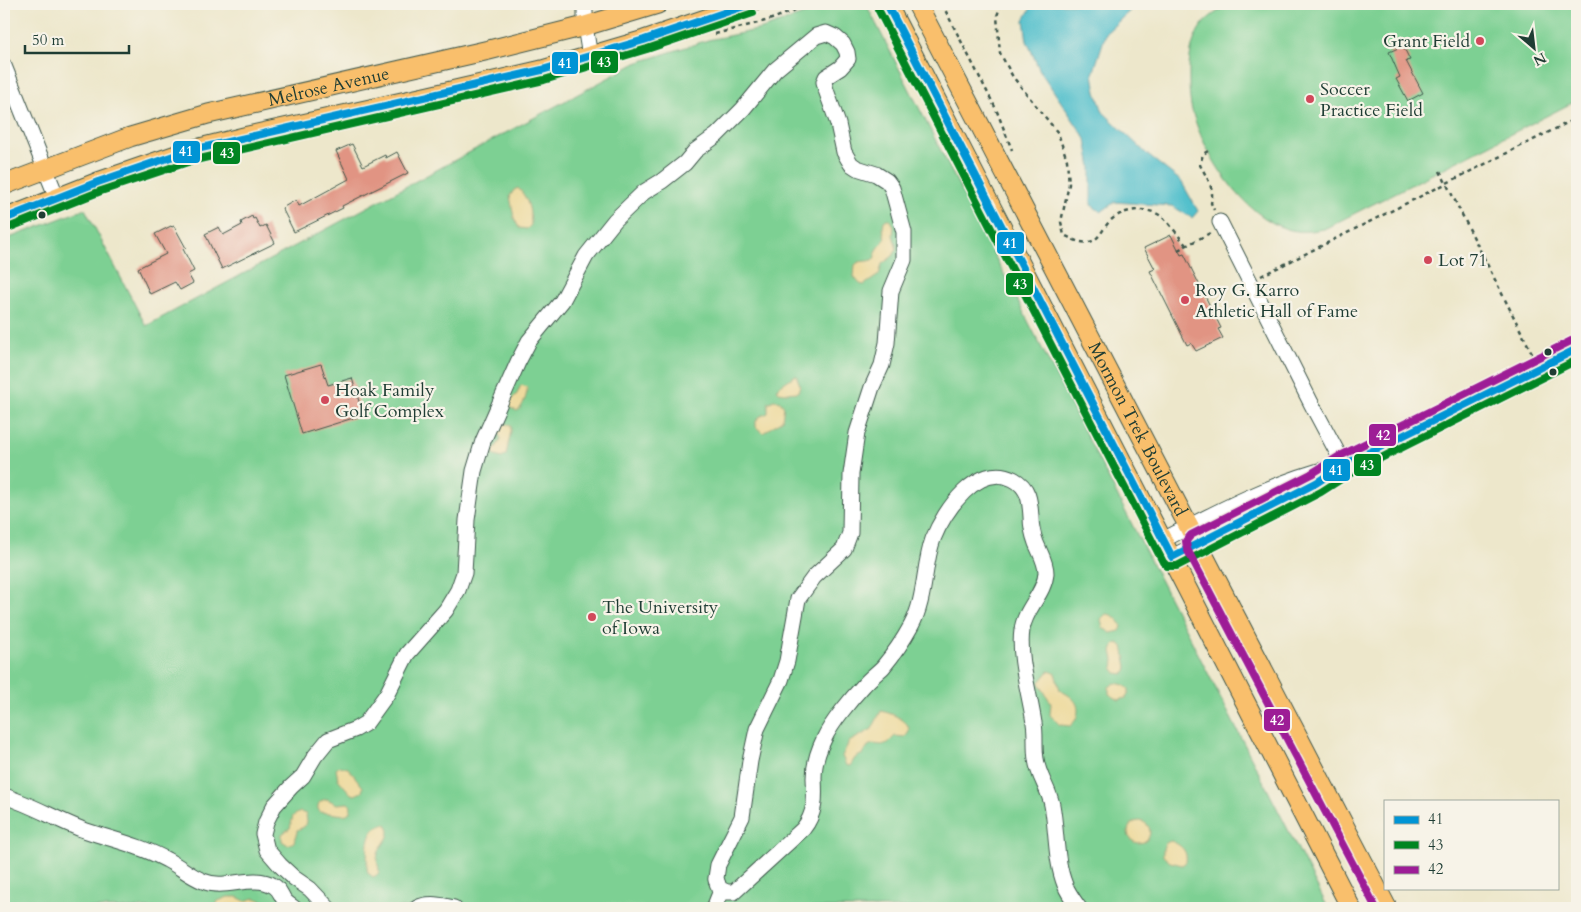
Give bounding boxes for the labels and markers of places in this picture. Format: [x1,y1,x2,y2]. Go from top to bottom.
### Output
place label: Grant Field [1383,29,1470,54]
marker: Grant Field [1474,35,1486,47]
place label: Soccer Practice Field [1320,77,1423,123]
marker: Soccer Practice Field [1304,93,1316,105]
unlabelled marker [37,210,47,220]
place label: Lot 71 [1438,248,1488,273]
marker: Lot 71 [1422,254,1434,266]
place label: Roy G. Karro Athletic Hall of Fame [1195,278,1358,324]
marker: Roy G. Karro Athletic Hall of Fame [1179,294,1191,306]
unlabelled marker [1543,347,1553,357]
unlabelled marker [1548,367,1558,377]
place label: Hoak Family Golf Complex [335,378,444,424]
marker: Hoak Family Golf Complex [319,394,331,406]
place label: The University of Iowa [602,595,719,641]
marker: The University of Iowa [586,611,598,623]

